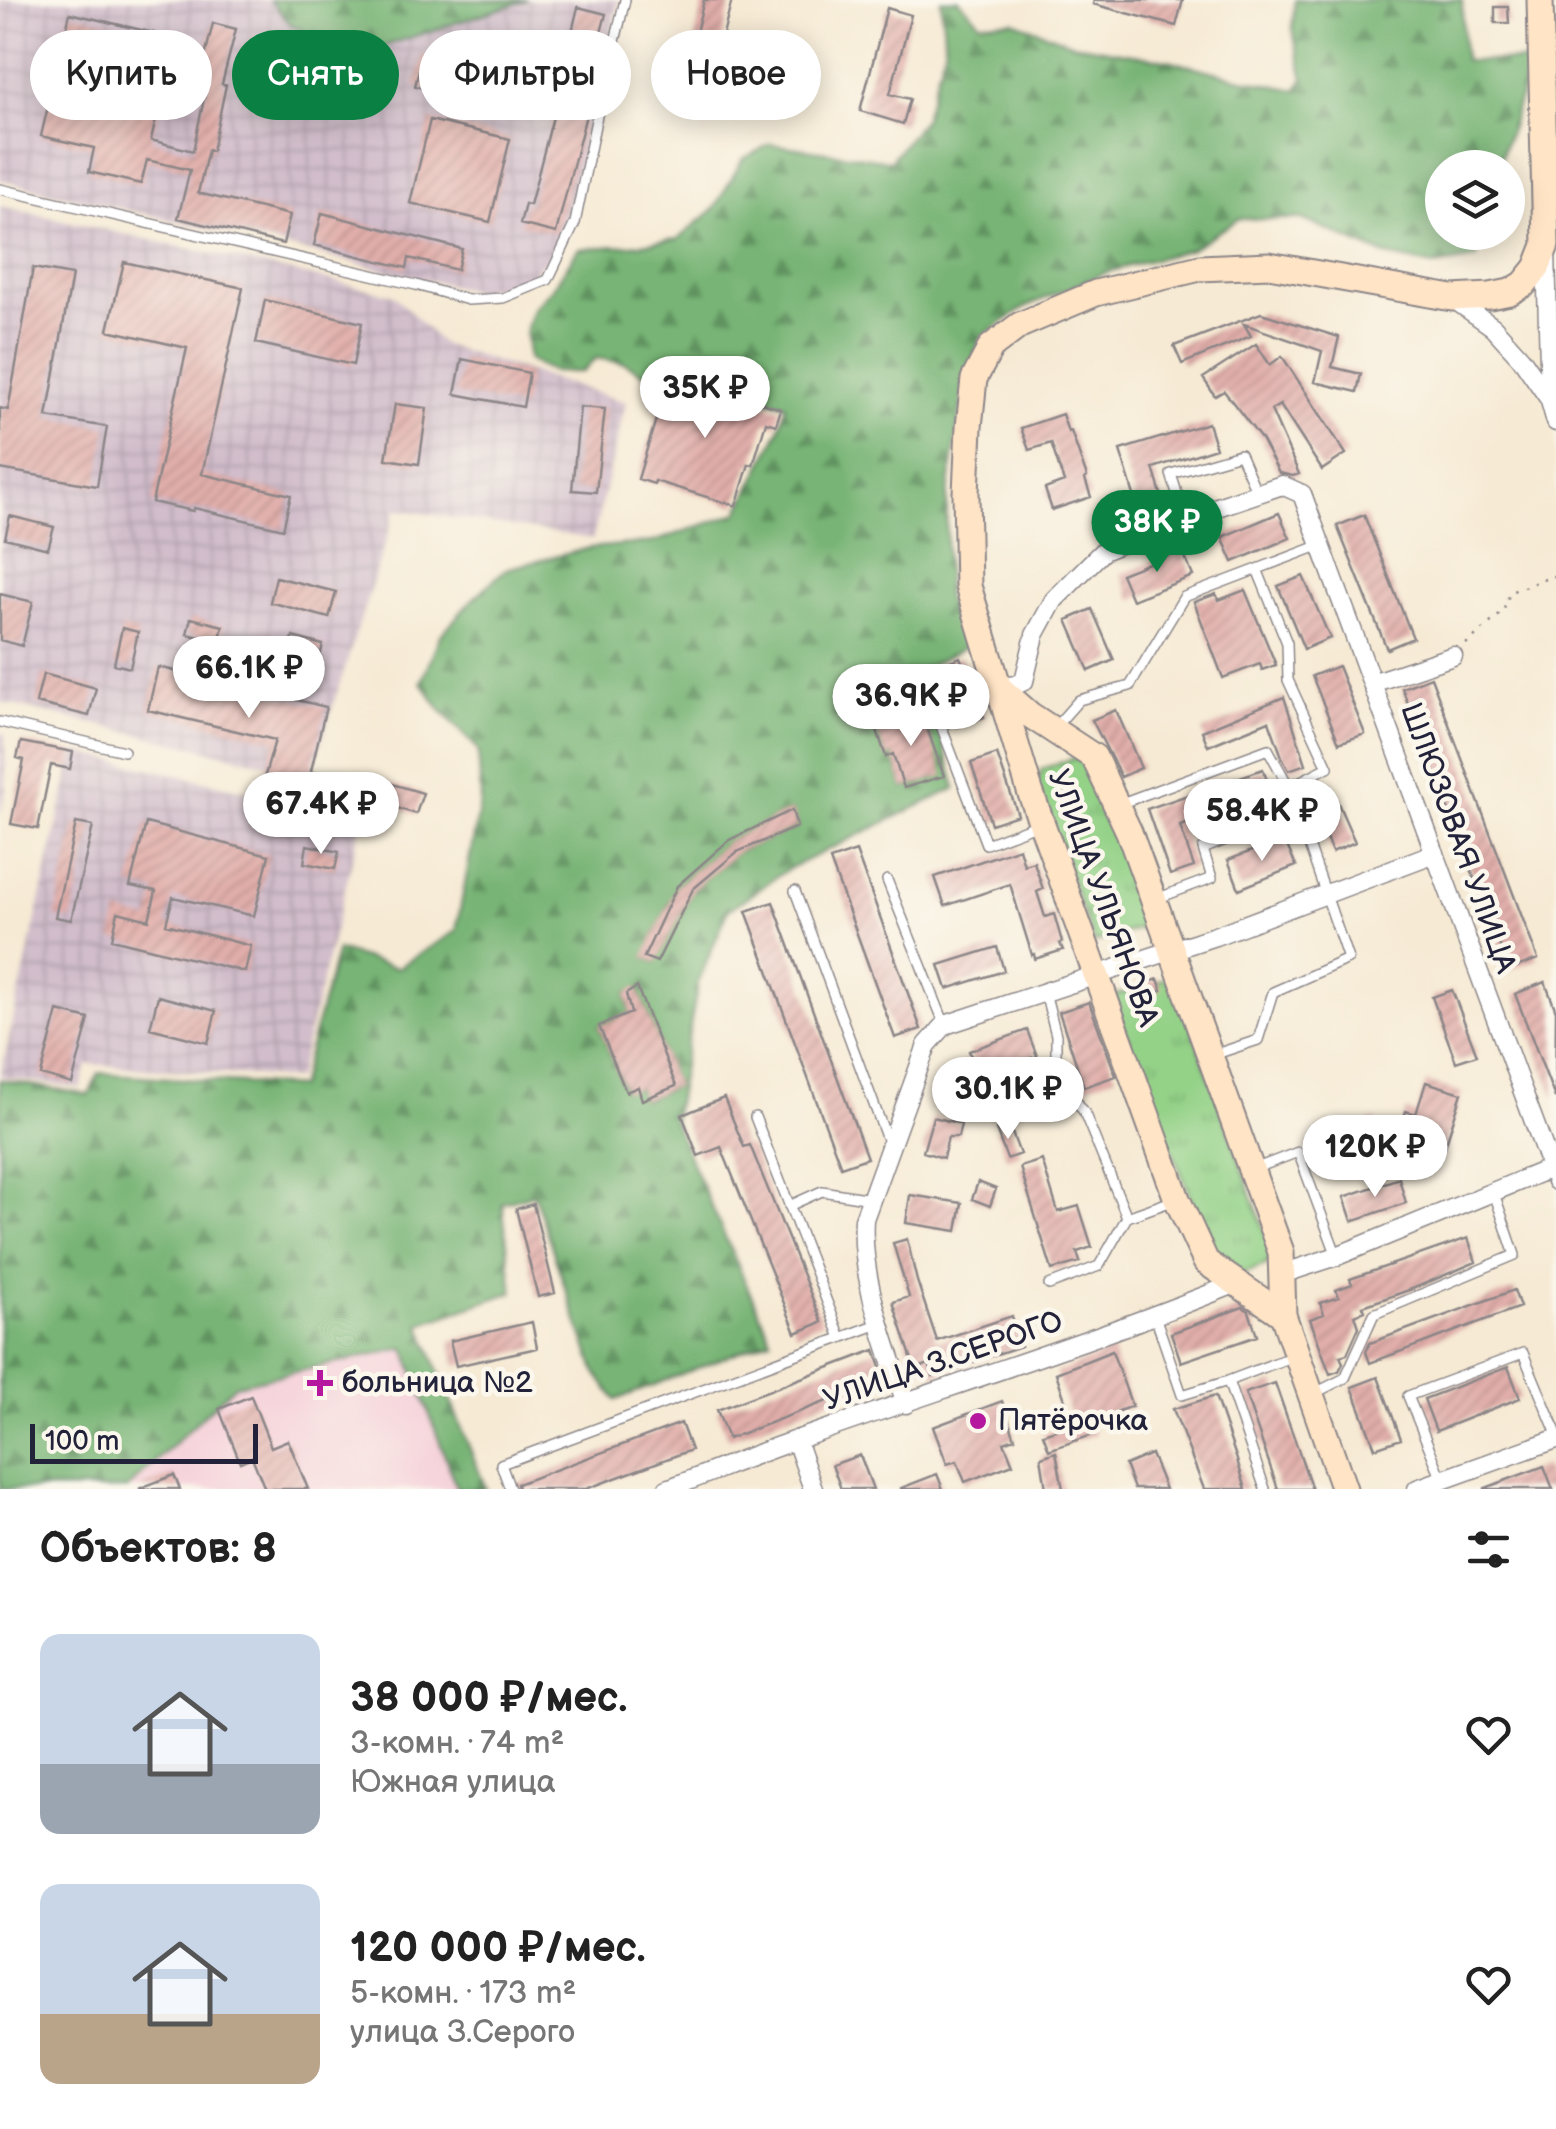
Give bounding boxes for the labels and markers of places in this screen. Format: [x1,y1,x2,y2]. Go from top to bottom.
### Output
pin: 35K ₽ [635,356,775,441]
pin: 38K ₽ [1087,490,1227,575]
pin: 66.1K ₽ [157,636,341,721]
pin: 36.9K ₽ [819,664,1003,749]
pin: 67.4K ₽ [229,772,413,857]
pin: 58.4K ₽ [1170,779,1354,864]
pin: 30.1K ₽ [916,1057,1100,1142]
pin: 120K ₽ [1294,1115,1456,1200]
place label: больница №2 [342,1365,533,1401]
marker: больница №2 [307,1370,333,1396]
place label: Пятёрочка [998,1403,1149,1439]
marker: Пятёрочка [967,1410,989,1432]

